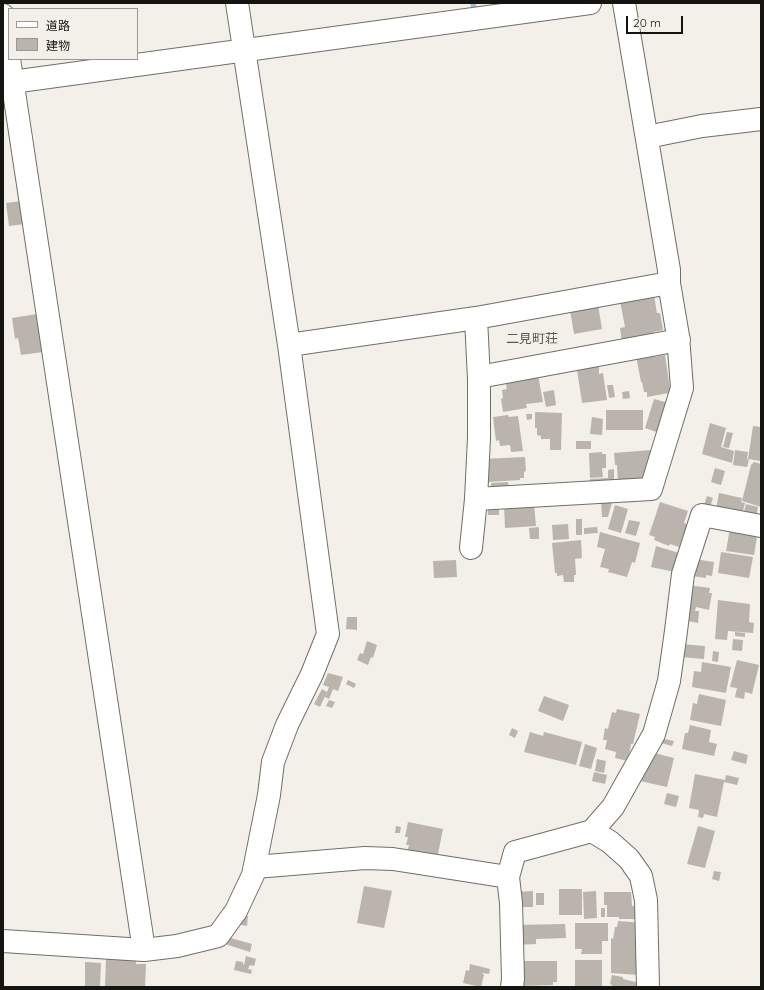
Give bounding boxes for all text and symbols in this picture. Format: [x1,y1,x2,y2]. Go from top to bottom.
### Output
legend [8,8,138,60]
scale bar [628,8,685,34]
text: 20 m [633,15,661,30]
text: 道路 [46,18,70,33]
text: 建物 [46,38,70,53]
district label: 二見町荘 [506,331,558,347]

